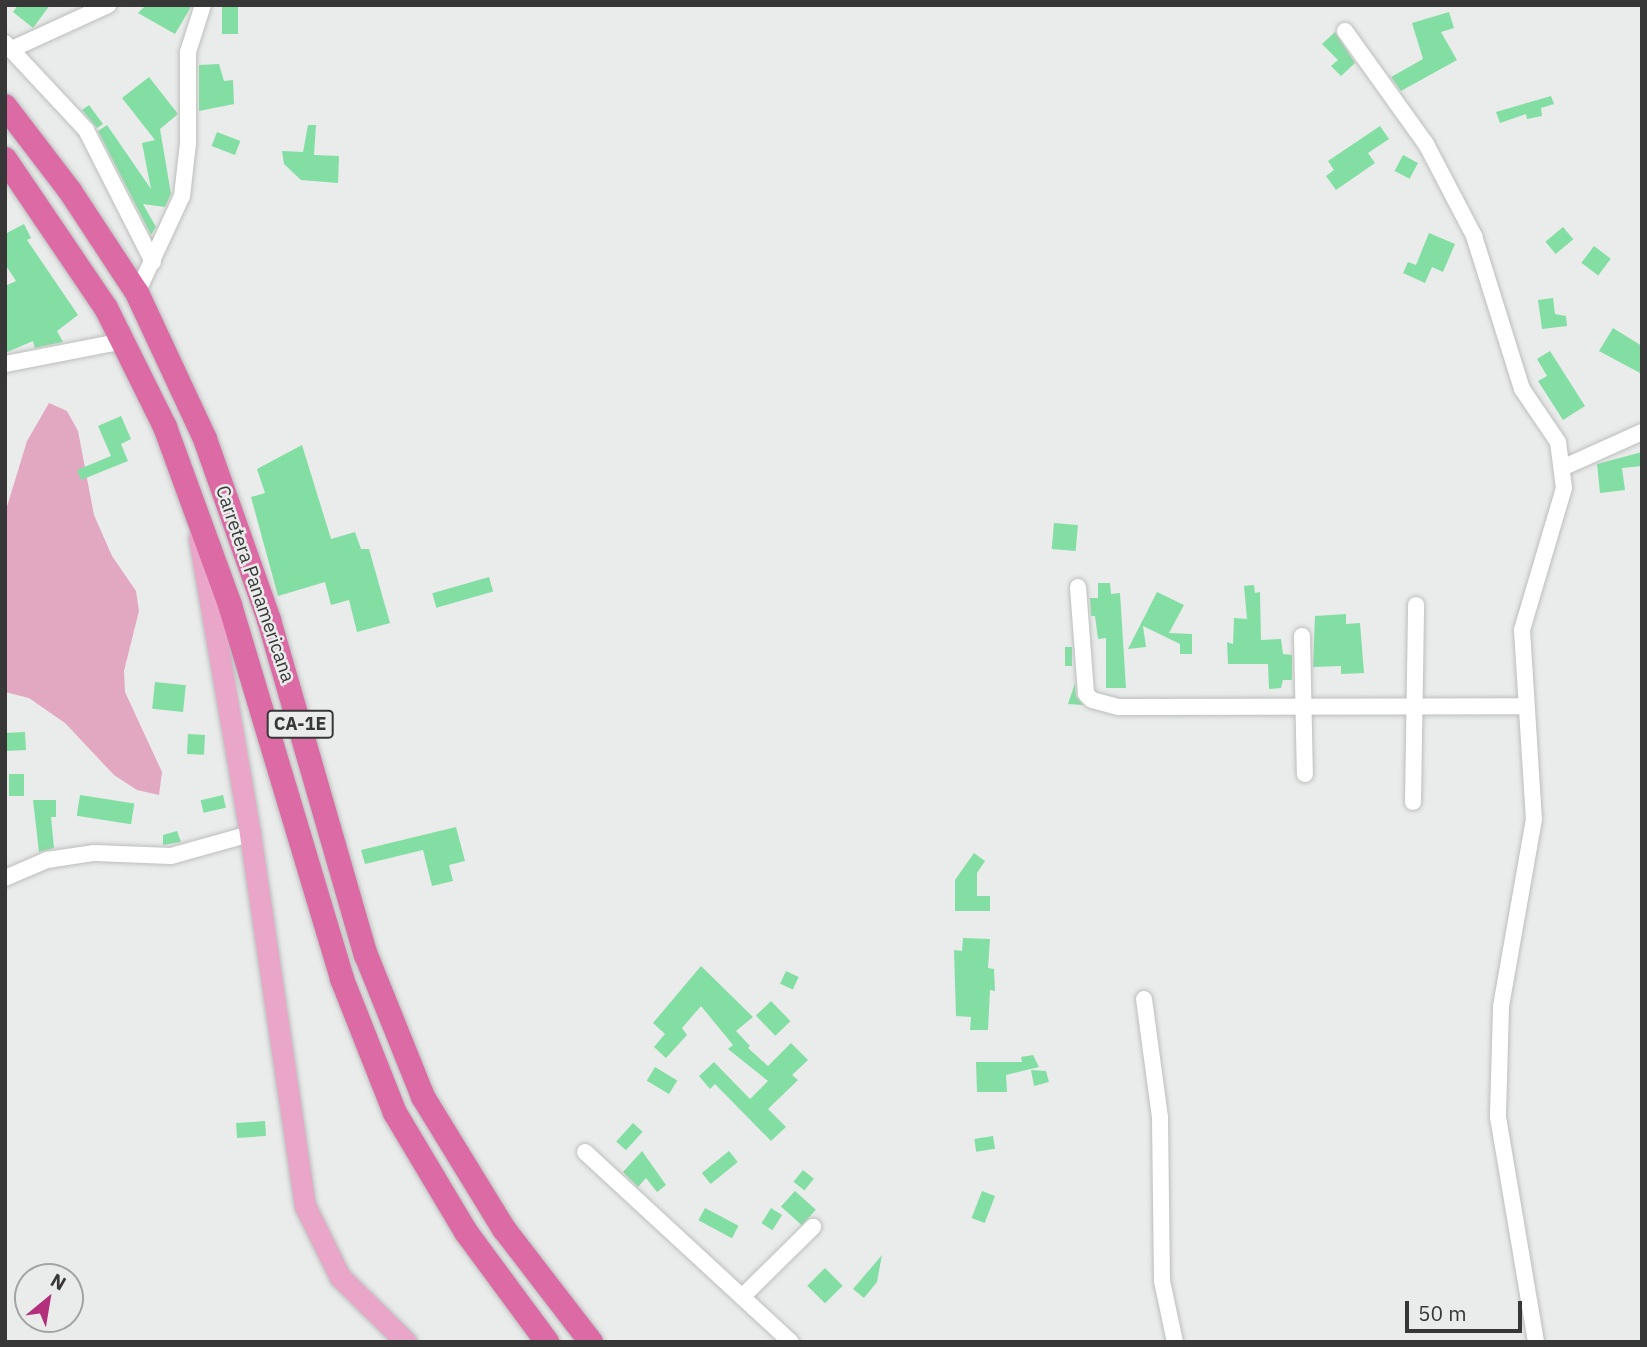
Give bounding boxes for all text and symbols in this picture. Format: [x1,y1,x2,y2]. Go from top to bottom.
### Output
street label: Carretera Panamericana [211,483,299,685]
road number: CA-1E [265,710,335,738]
north arrow [14,1263,84,1333]
text: N [47,1268,70,1295]
scale bar [1409,1288,1526,1332]
text: 50 m [1418,1299,1467,1327]

